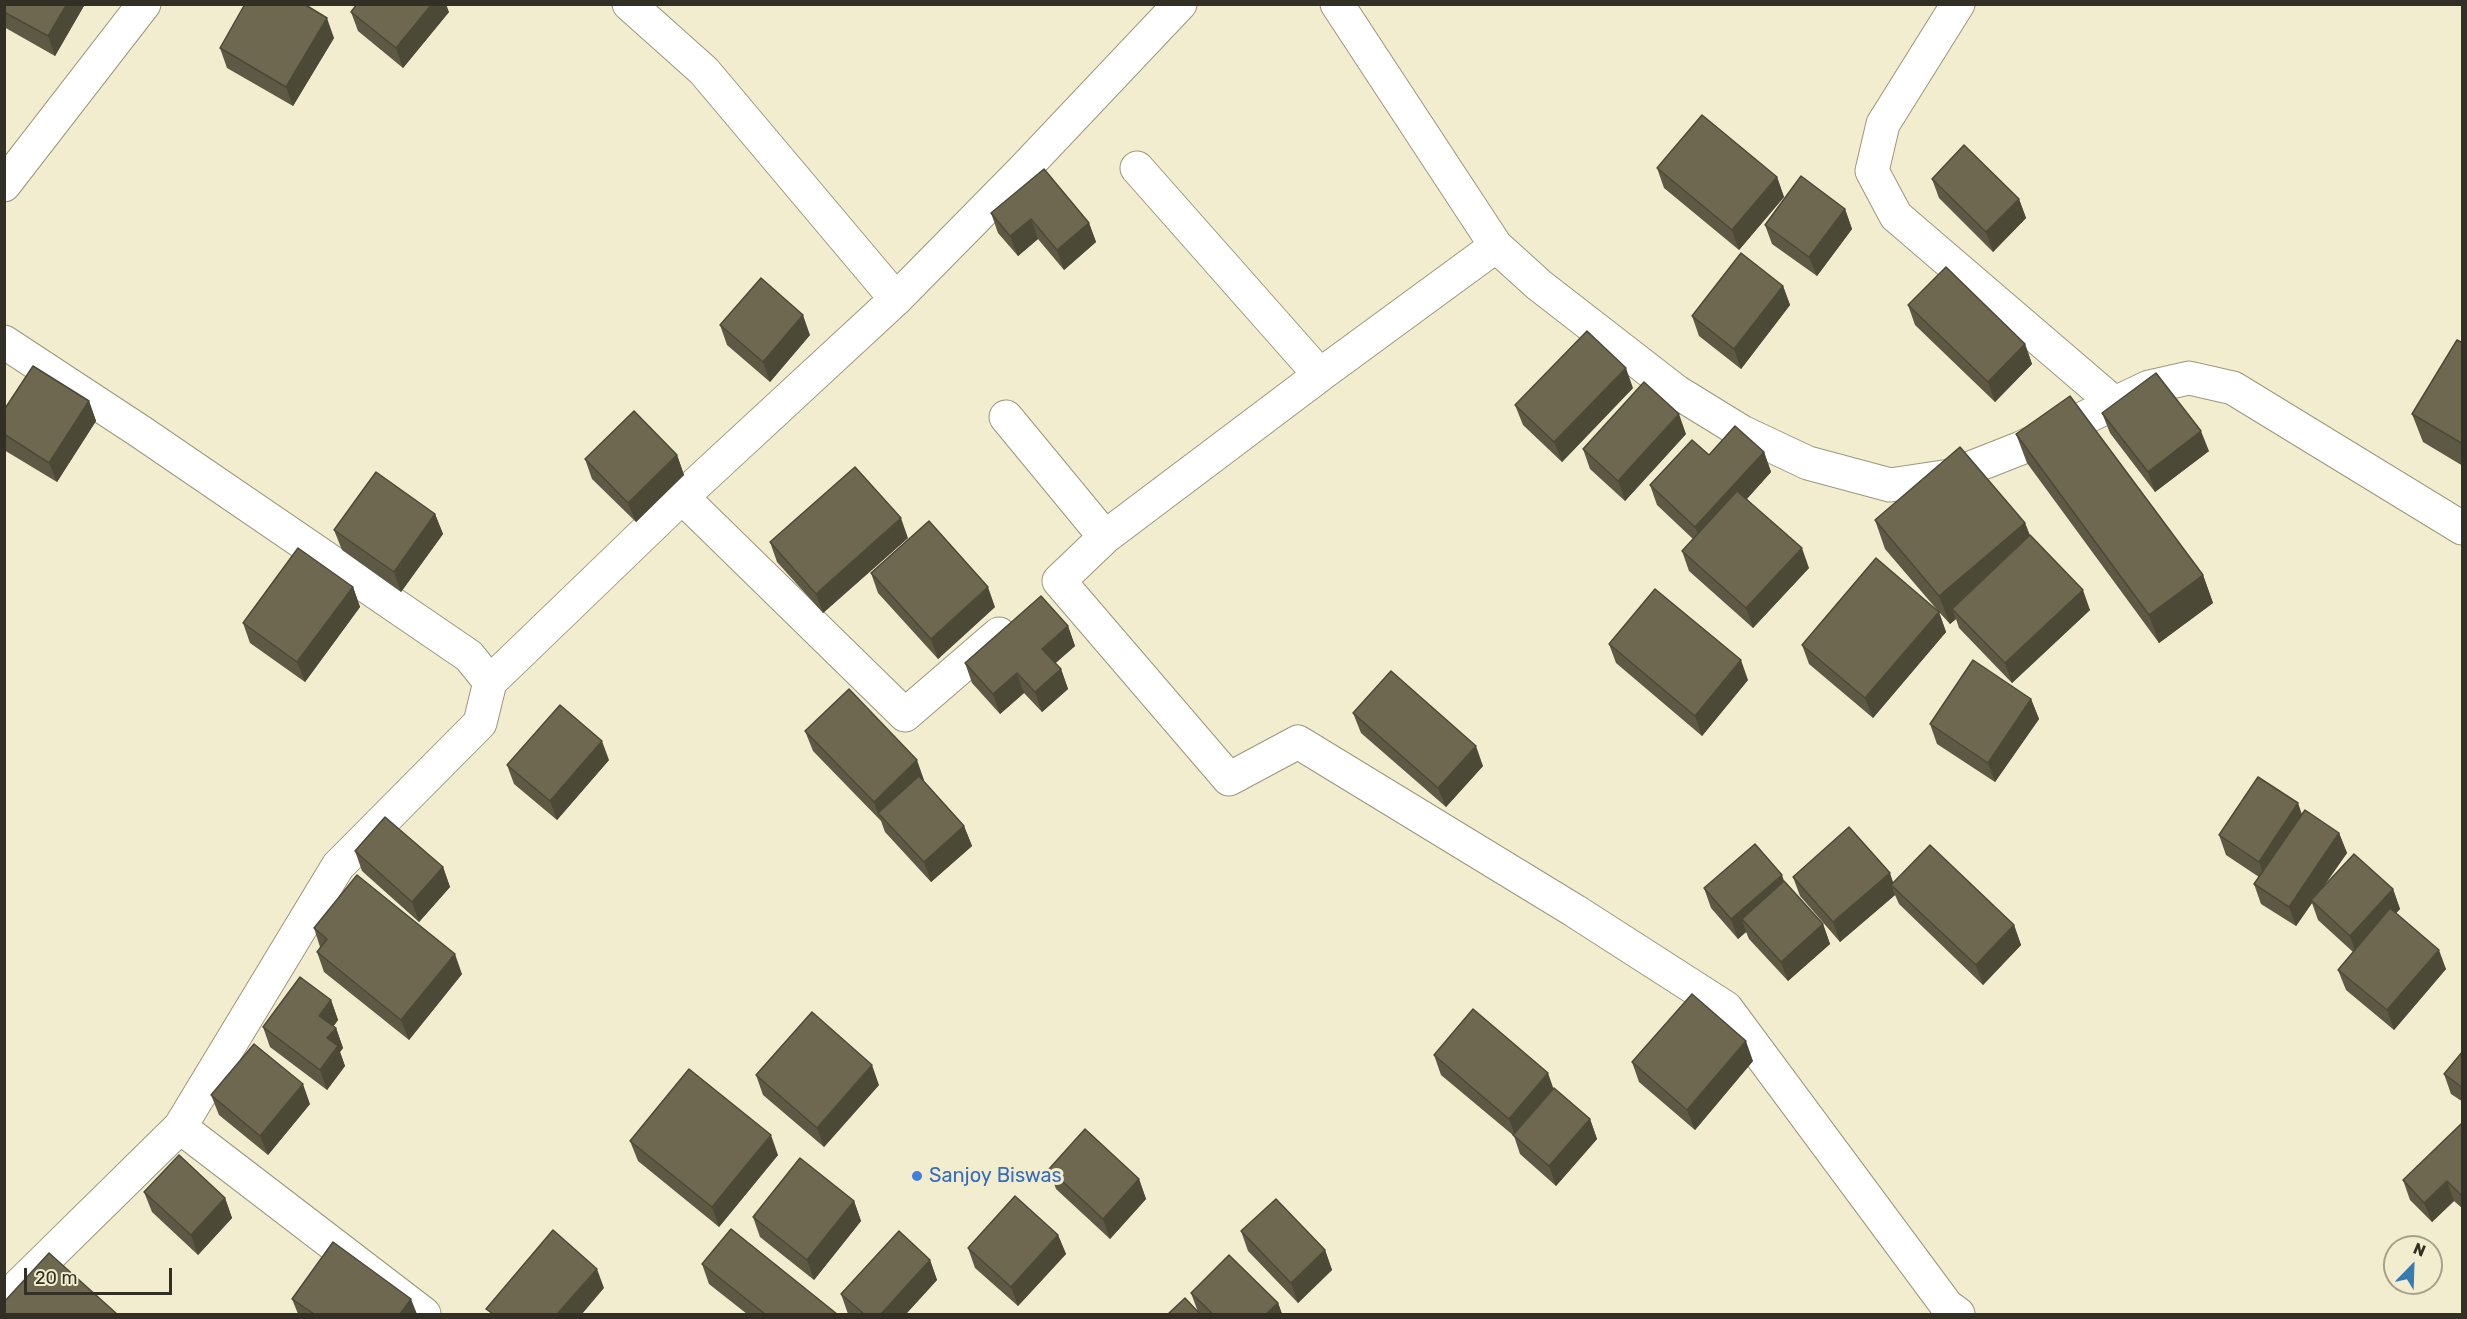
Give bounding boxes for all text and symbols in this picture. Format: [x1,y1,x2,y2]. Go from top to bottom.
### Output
place label: Sanjoy Biswas [929,1164,1062,1188]
marker: Sanjoy Biswas [910,1169,924,1183]
north arrow [2383,1235,2443,1295]
text: N [2410,1239,2428,1261]
scale bar [27,1256,176,1294]
text: 20 m [35,1267,77,1289]

